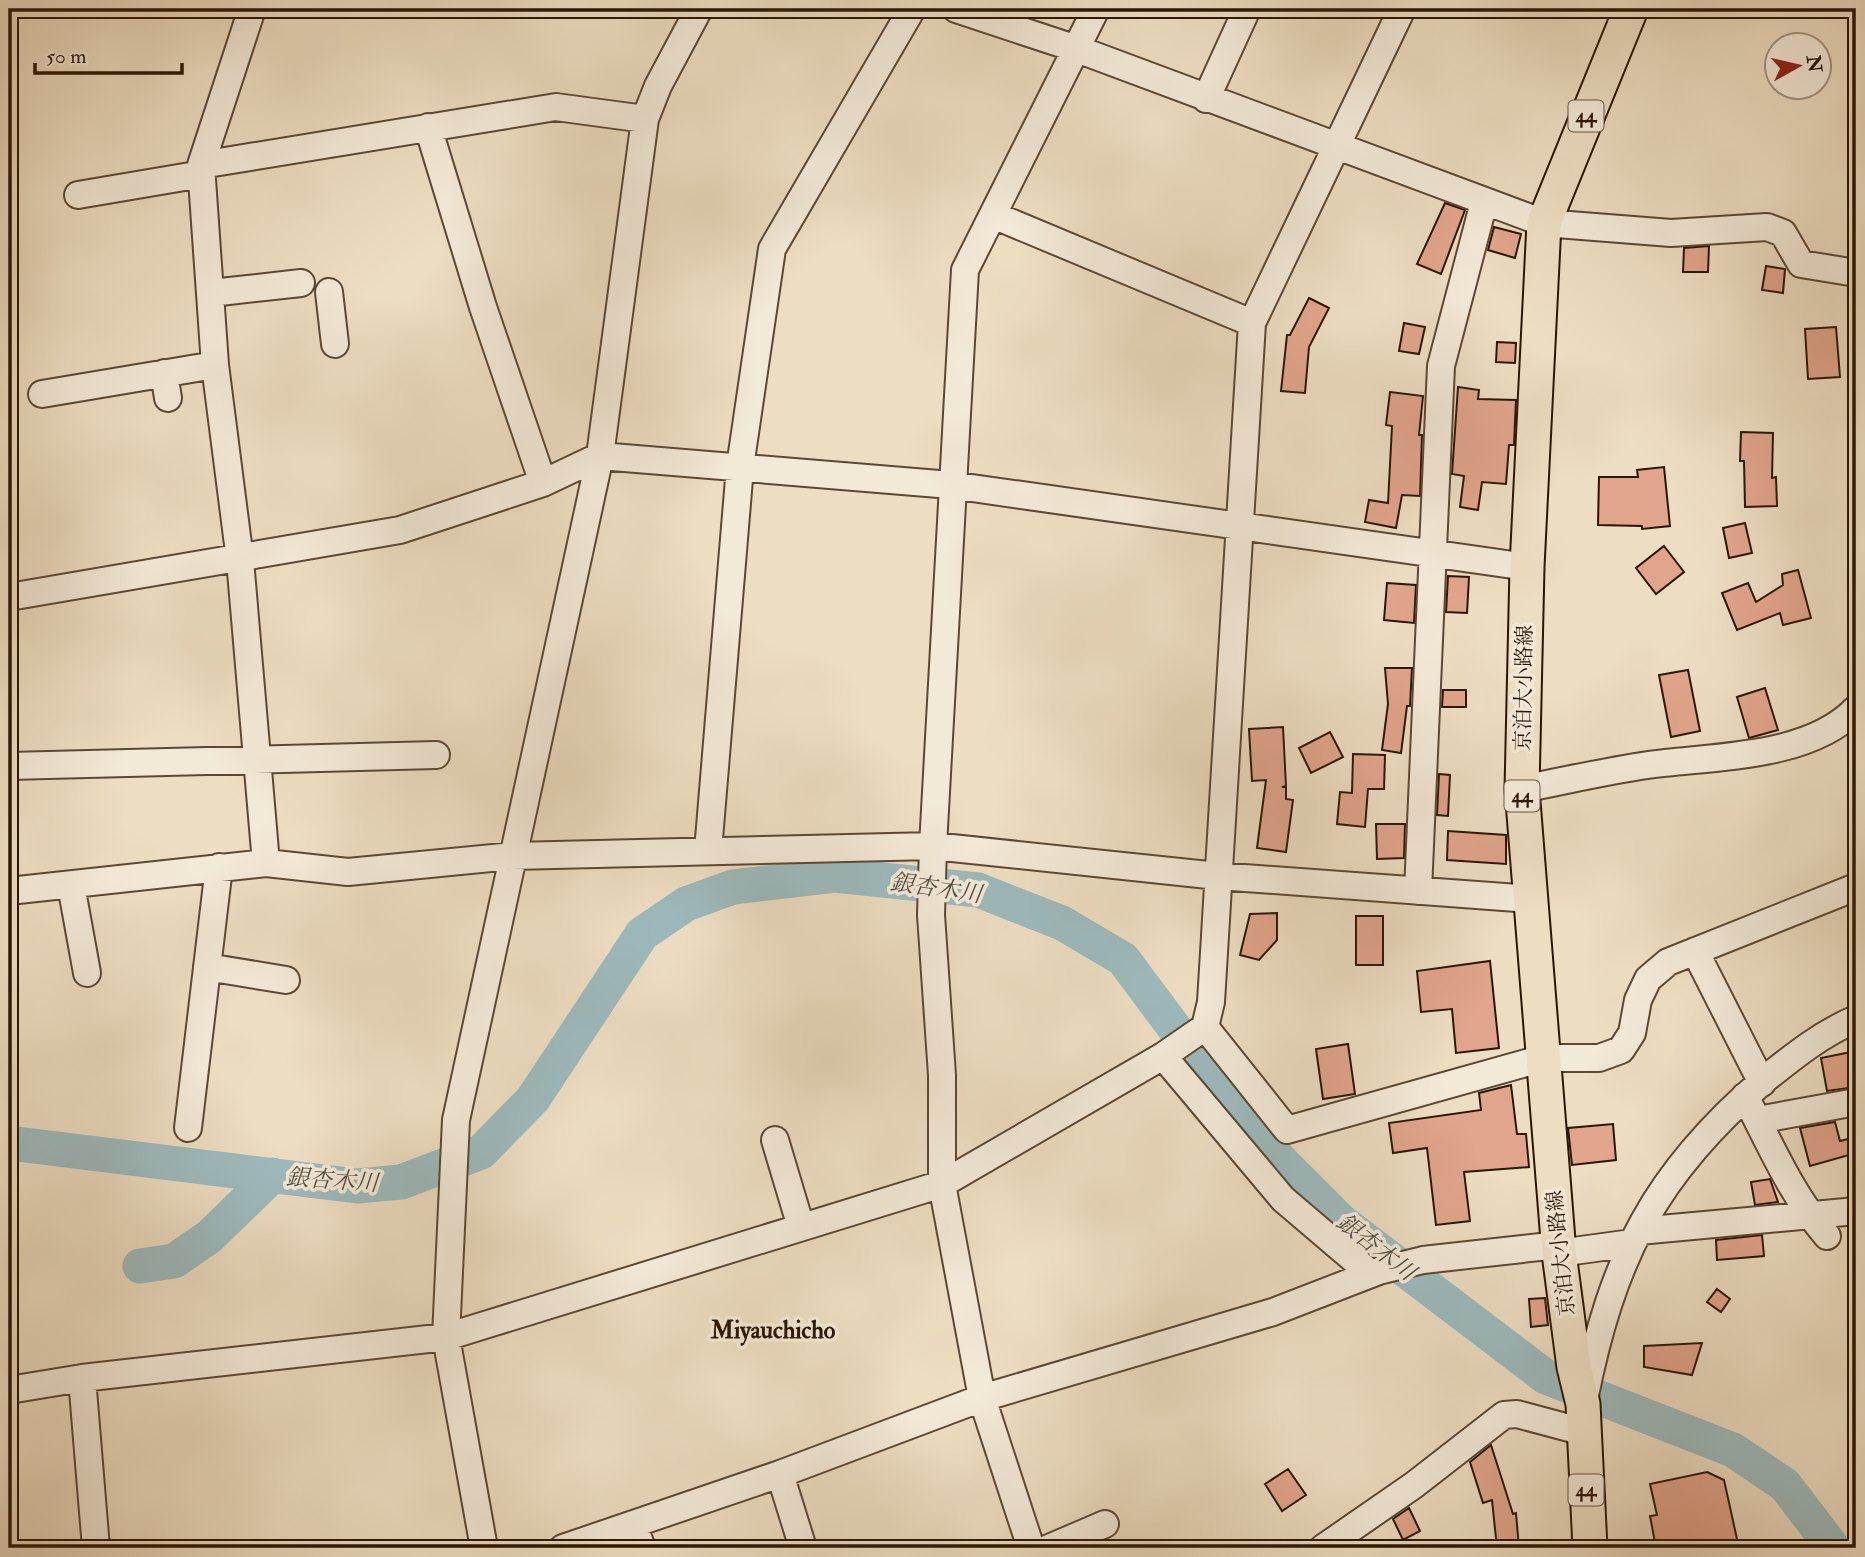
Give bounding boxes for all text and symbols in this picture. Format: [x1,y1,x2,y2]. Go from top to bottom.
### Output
scale bar [35,32,182,76]
north arrow [1764,32,1834,102]
text: 50 m [46,43,87,70]
text: N [1801,53,1827,75]
road number: 44 [1568,100,1604,132]
street label: 京泊大小路線 [1509,625,1539,751]
road number: 44 [1504,780,1540,811]
water label: 銀杏木川 [888,867,987,909]
water label: 銀杏木川 [285,1162,382,1198]
street label: 京泊大小路線 [1541,1189,1581,1317]
water label: 銀杏木川 [1331,1207,1424,1289]
district label: Miyauchicho [710,1315,836,1346]
road number: 44 [1568,1474,1604,1506]

